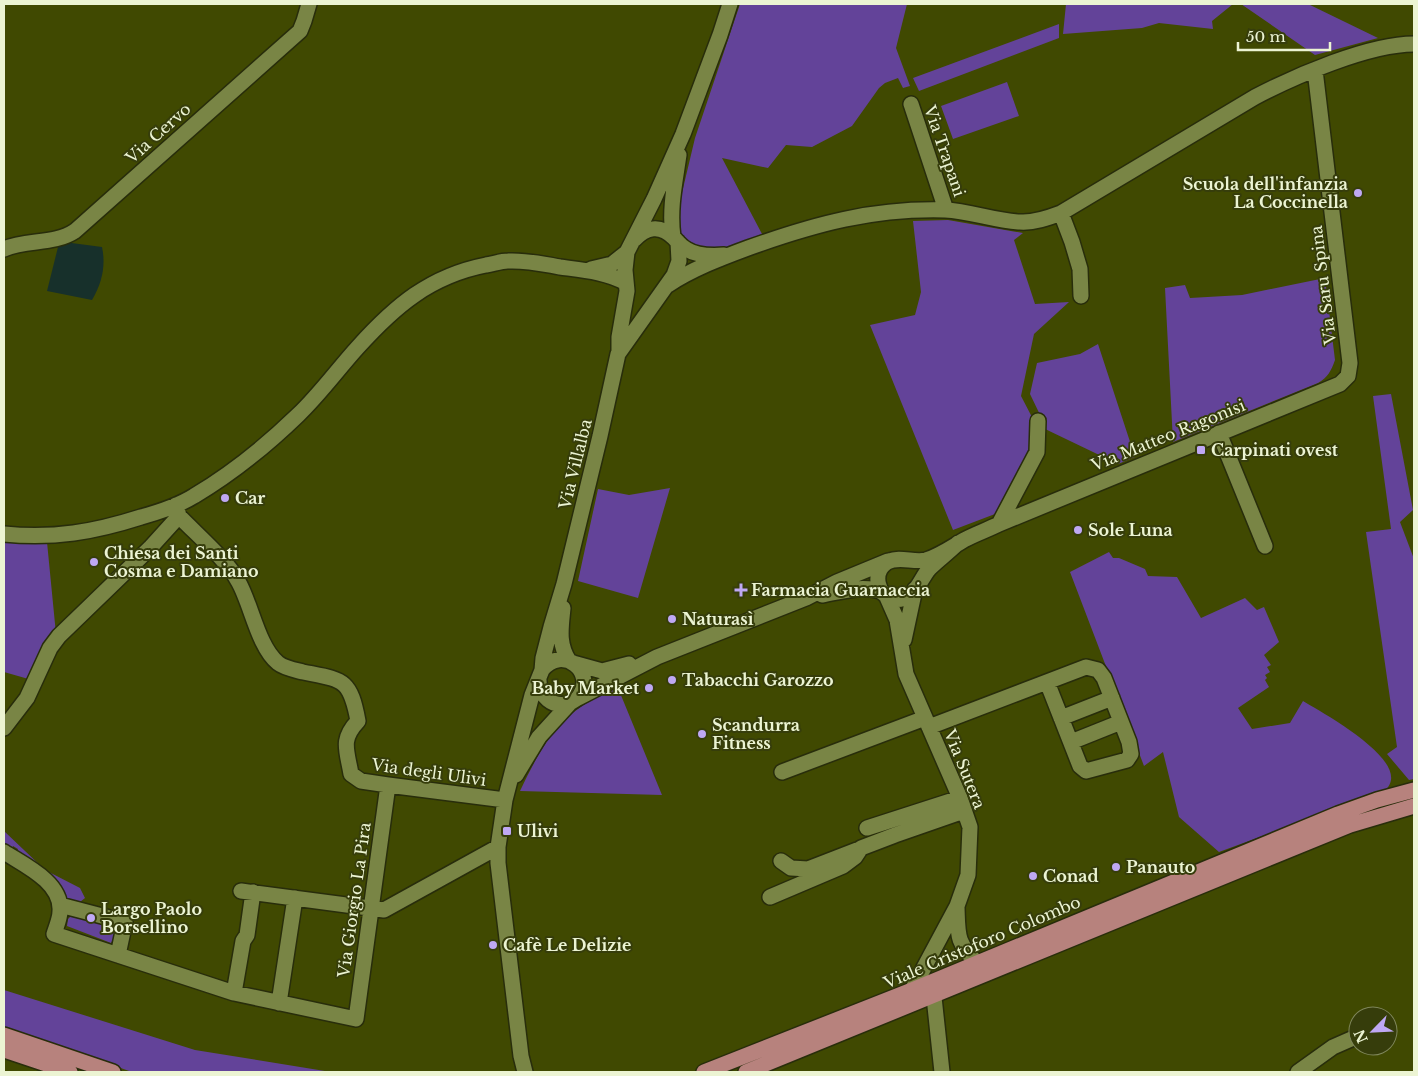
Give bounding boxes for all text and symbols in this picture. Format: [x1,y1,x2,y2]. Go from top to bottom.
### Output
scale bar [1238,20,1330,52]
text: 50 m [1246,27,1286,46]
street label: Via Cervo [121,99,195,168]
street label: Via Trapani [920,102,970,200]
place label: Scuola dell'infanzia La Coccinella [1183,174,1348,212]
marker: Scuola dell'infanzia La Coccinella [1352,187,1364,199]
street label: Via Saru Spina [1306,224,1340,347]
street label: Via Matteo Ragonisi [1087,395,1248,475]
street label: Via Villalba [554,417,596,512]
place label: Carpinati ovest [1211,440,1339,460]
marker: Carpinati ovest [1195,444,1207,456]
place label: Car [235,488,265,508]
marker: Car [219,492,231,504]
place label: Sole Luna [1088,520,1173,540]
marker: Sole Luna [1072,524,1084,536]
place label: Chiesa dei Santi Cosma e Damiano [104,543,259,581]
marker: Chiesa dei Santi Cosma e Damiano [88,556,100,568]
place label: Farmacia Guarnaccia [751,580,930,600]
marker: Farmacia Guarnaccia [735,584,747,596]
place label: Naturasì [682,609,754,629]
marker: Naturasì [666,613,678,625]
place label: Tabacchi Garozzo [682,670,834,690]
marker: Tabacchi Garozzo [666,674,678,686]
place label: Baby Market [531,678,640,698]
marker: Baby Market [643,682,655,694]
place label: Scandurra Fitness [712,715,800,753]
street label: Via Sutera [940,725,990,812]
marker: Scandurra Fitness [696,728,708,740]
street label: Via degli Ulivi [369,754,488,790]
street label: Via Giorgio La Pira [333,821,375,980]
place label: Ulivi [517,821,559,841]
marker: Ulivi [501,825,513,837]
place label: Panauto [1126,857,1195,877]
marker: Panauto [1110,861,1122,873]
place label: Conad [1043,866,1099,886]
marker: Conad [1027,870,1039,882]
street label: Viale Cristoforo Colombo [880,891,1083,993]
place label: Largo Paolo Borsellino [101,899,202,937]
marker: Largo Paolo Borsellino [85,912,97,924]
place label: Cafè Le Delizie [503,935,631,955]
marker: Cafè Le Delizie [487,939,499,951]
north arrow [1348,1006,1398,1056]
text: N [1350,1027,1372,1046]

